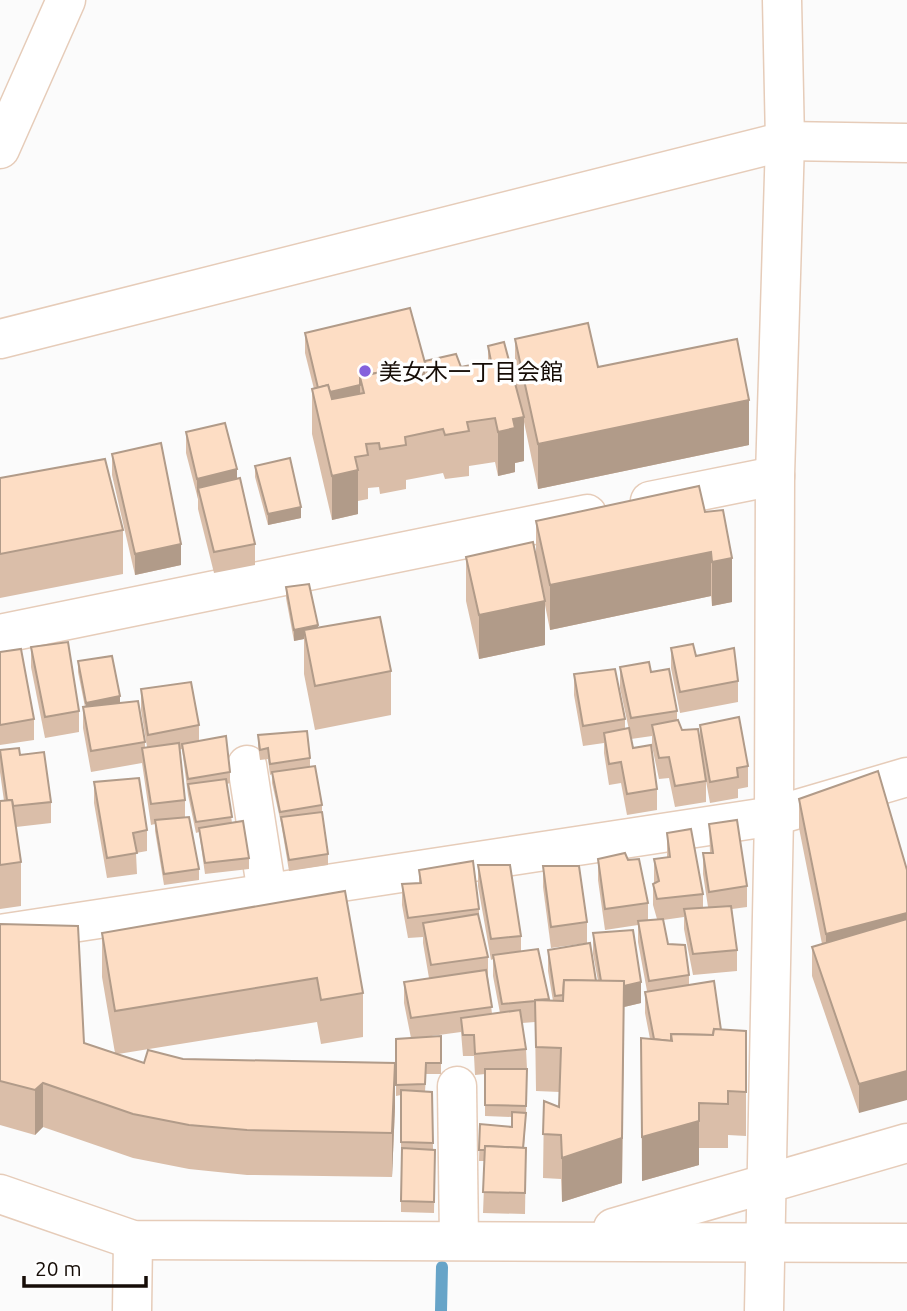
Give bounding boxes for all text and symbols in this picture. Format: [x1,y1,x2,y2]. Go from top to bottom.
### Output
place label: 美女木一丁目会館 [379,359,563,384]
marker: 美女木一丁目会館 [357,363,373,379]
scale bar [24,1244,147,1288]
text: 20 m [35,1256,82,1280]

